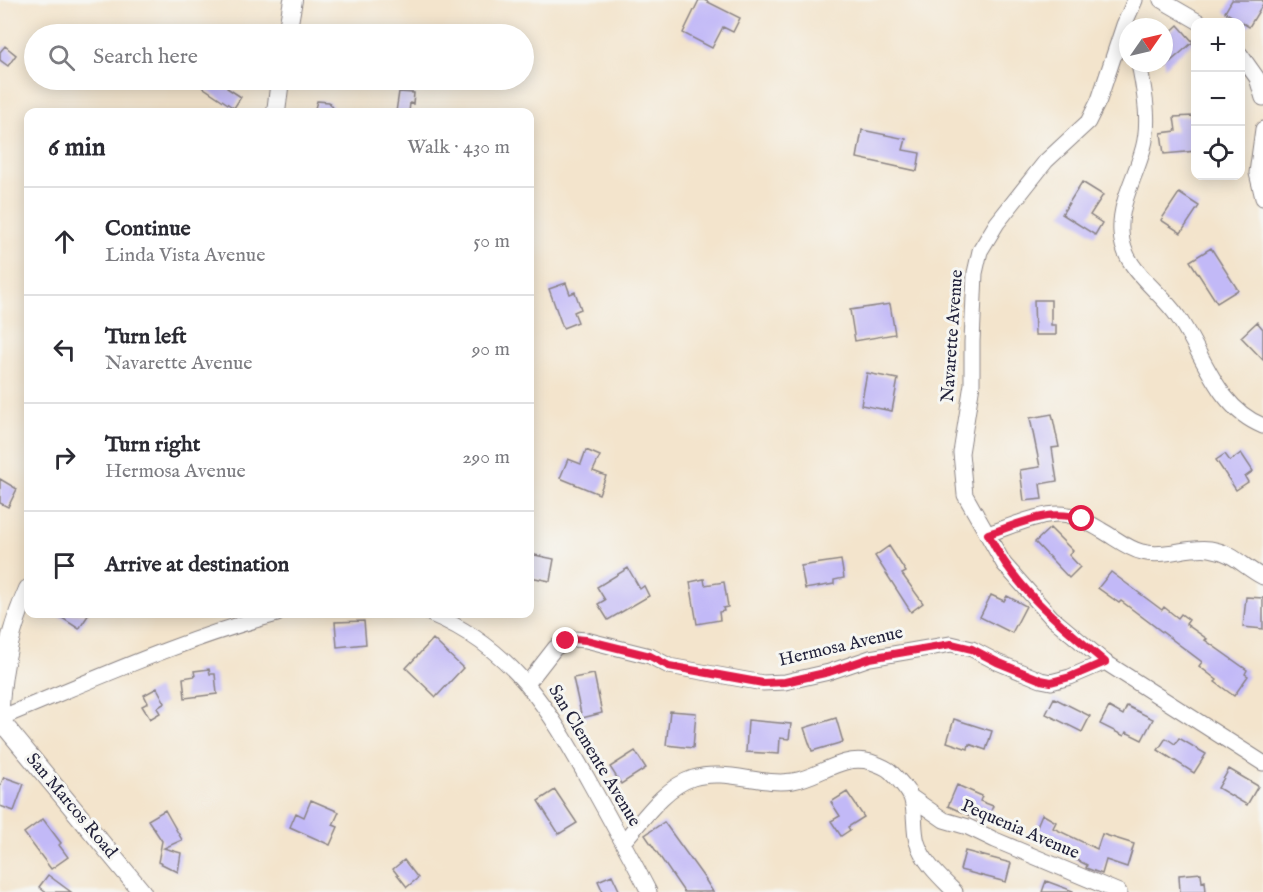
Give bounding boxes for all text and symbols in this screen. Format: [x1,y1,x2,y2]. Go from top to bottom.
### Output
north arrow [1119,18,1173,72]
map controls [1191,18,1245,180]
button: + [1191,18,1245,72]
search box [24,24,534,90]
icon: search [45,41,78,74]
text: Search here [93,43,198,71]
button: − [1191,72,1245,126]
button: locate [1191,126,1245,180]
text: 6 min [48,131,106,164]
text: Walk · 430 m [407,135,510,160]
text: Continue [105,215,191,243]
icon: ahead [48,225,81,258]
text: 50 m [473,229,510,254]
text: Linda Vista Avenue [105,243,265,268]
street label: Navarette Avenue [937,269,969,403]
text: Turn left [105,323,187,351]
icon: left [48,333,81,366]
text: 90 m [472,337,510,362]
text: Navarette Avenue [105,351,253,376]
text: Turn right [105,431,200,459]
icon: right [48,441,81,474]
text: 290 m [462,445,510,470]
text: Hermosa Avenue [105,459,246,484]
route start [1068,505,1094,531]
icon: arrive [48,549,81,582]
text: Arrive at destination [105,551,289,579]
street label: Hermosa Avenue [777,622,905,672]
route end [552,627,578,653]
street label: San Clemente Avenue [543,681,645,831]
street label: San Marcos Road [20,749,122,864]
street label: Pequenia Avenue [957,795,1083,865]

